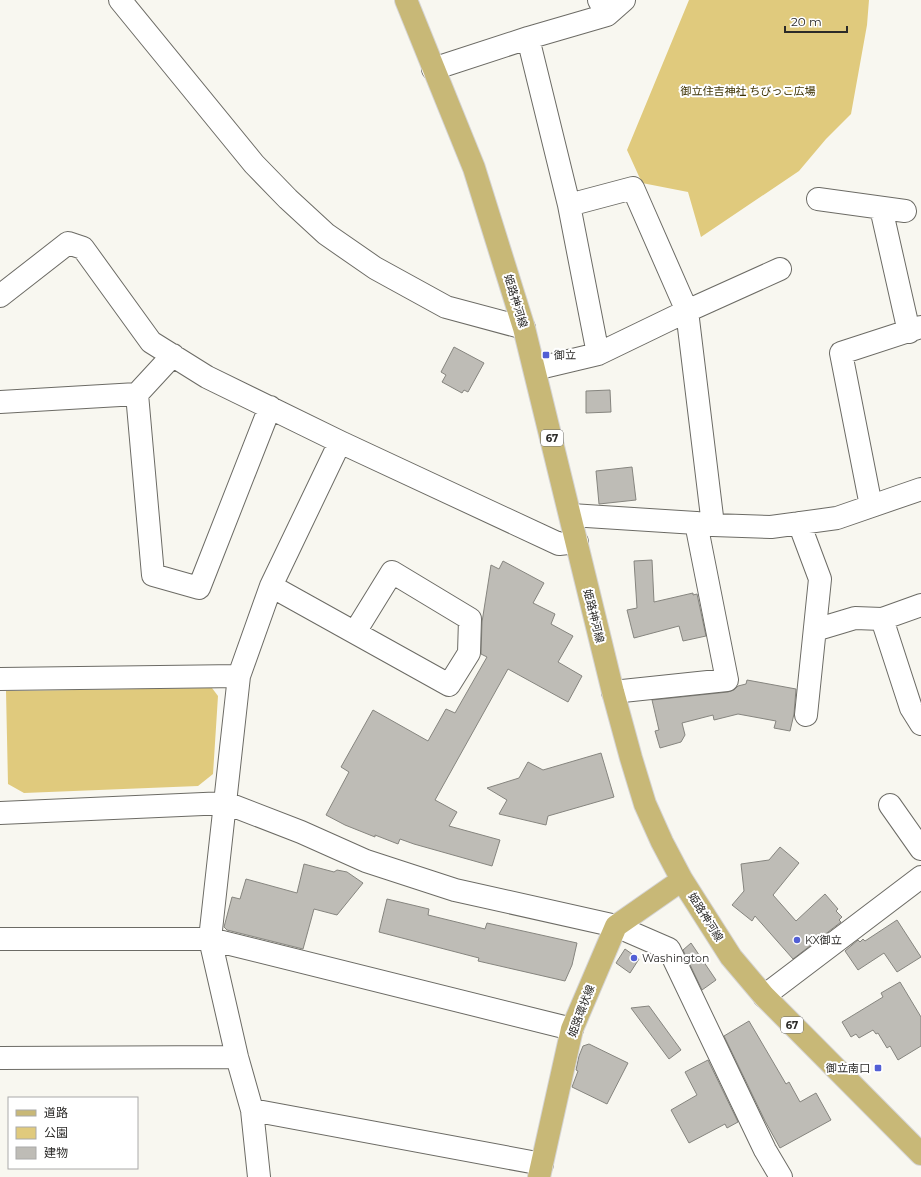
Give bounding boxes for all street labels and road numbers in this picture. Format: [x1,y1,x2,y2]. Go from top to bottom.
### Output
street label: 姫路神河線 [501,273,531,329]
road number: 67 [541,430,563,446]
street label: 姫路神河線 [581,588,607,644]
street label: 姫路神河線 [685,890,727,944]
street label: 姫路環状線 [565,983,597,1039]
road number: 67 [781,1017,803,1033]

